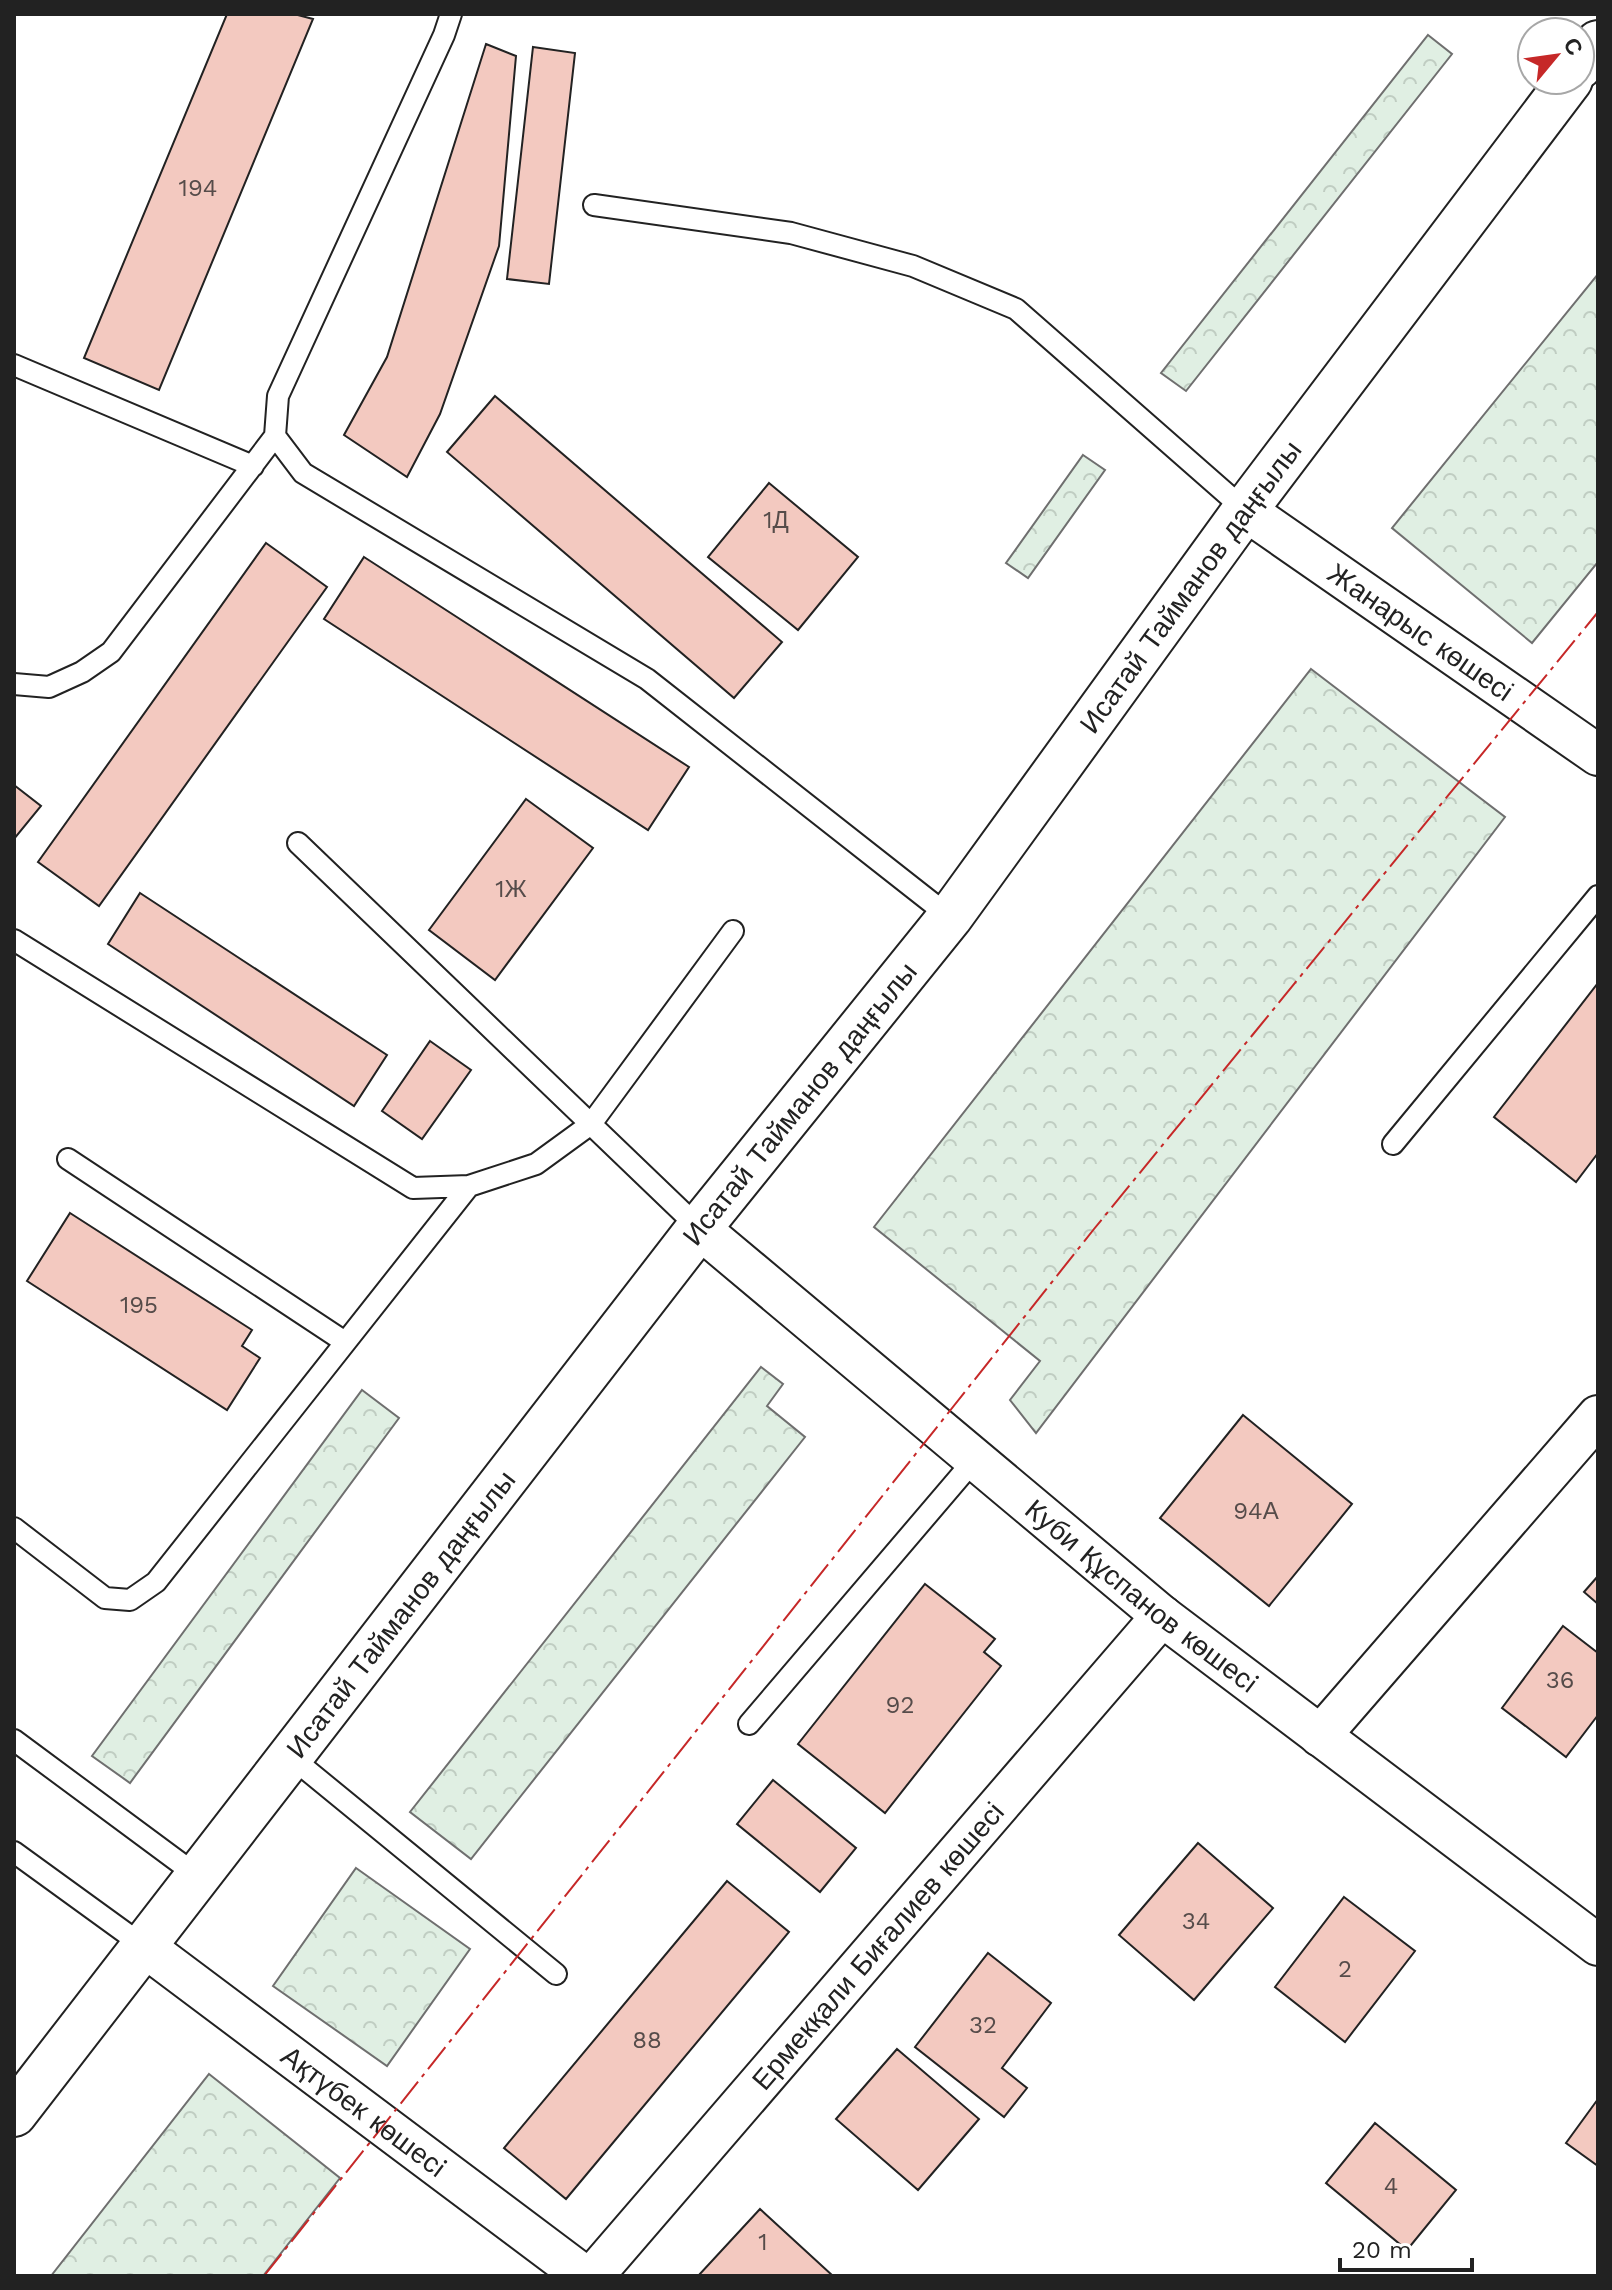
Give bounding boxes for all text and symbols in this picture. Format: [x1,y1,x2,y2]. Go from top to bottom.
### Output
north arrow [1516,16,1596,96]
text: С [1558,34,1588,60]
house number: 194 [179,174,217,202]
street label: Исатай Тайманов даңғылы [1073,434,1308,740]
house number: 1Д [763,506,789,534]
street label: Жанарыс көшесі [1321,557,1520,708]
house number: 1Ж [495,875,527,903]
street label: Исатай Тайманов даңғылы [676,956,924,1252]
house number: 195 [120,1291,158,1319]
street label: Исатай Тайманов даңғылы [280,1464,522,1764]
street label: Куби Құспанов көшесi [1019,1493,1265,1700]
house number: 94А [1233,1497,1279,1525]
house number: 36 [1546,1666,1574,1694]
house number: 92 [886,1691,914,1719]
street label: Ермекқали Биғалиев көшесі [745,1796,1011,2096]
house number: 34 [1182,1907,1210,1935]
house number: 2 [1338,1955,1352,1983]
house number: 32 [969,2011,997,2039]
house number: 88 [632,2026,662,2054]
street label: Ақтүбек көшесi [275,2039,453,2184]
house number: 4 [1384,2172,1398,2200]
scale bar [1340,2222,1472,2272]
house number: 1 [758,2228,768,2256]
text: 20 m [1352,2236,1412,2264]

